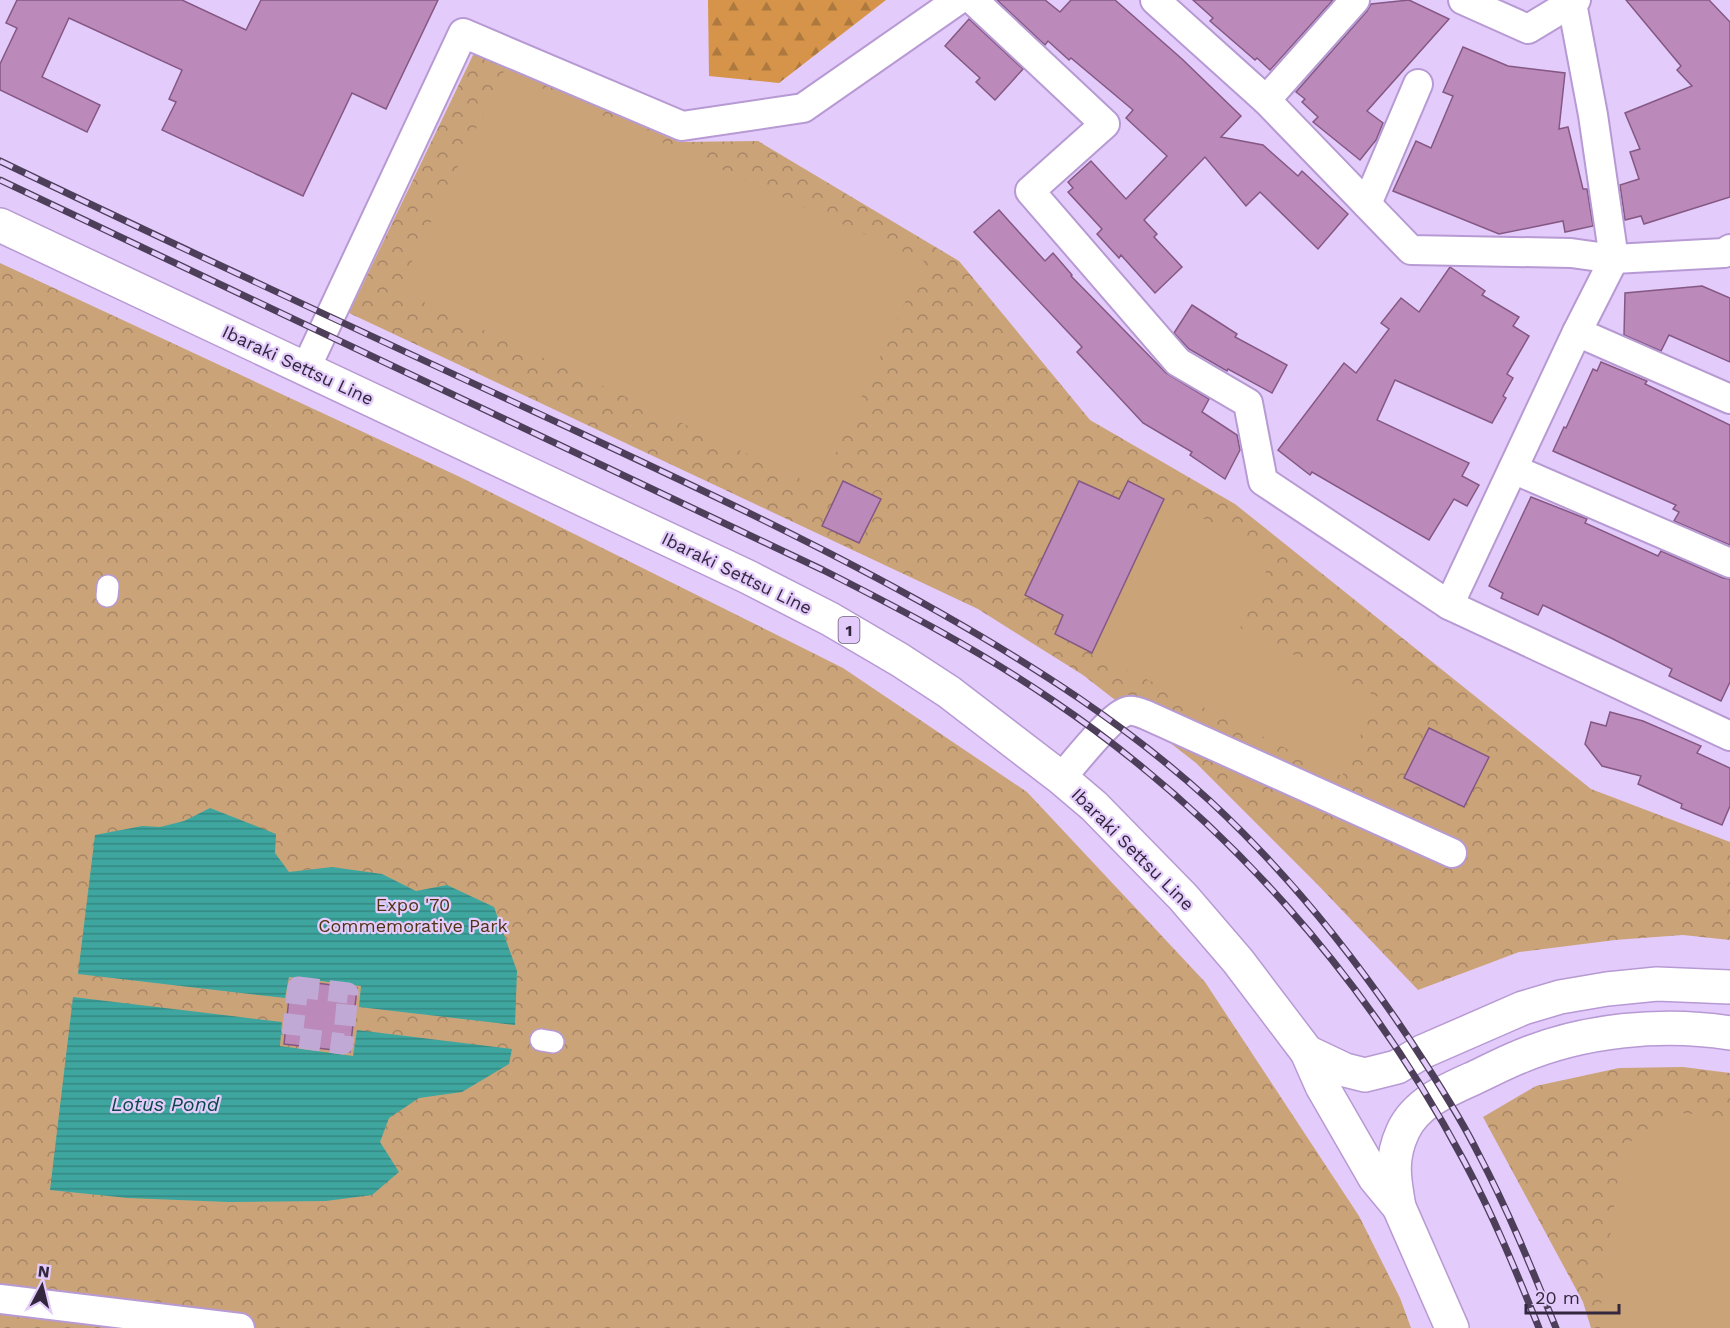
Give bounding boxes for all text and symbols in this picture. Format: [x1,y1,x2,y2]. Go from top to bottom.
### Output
street label: Ibaraki Settsu Line [219,321,377,409]
street label: Ibaraki Settsu Line [658,527,816,619]
road number: 1 [838,617,860,643]
street label: Ibaraki Settsu Line [1067,783,1199,915]
park label: Expo '70 Commemorative Park [318,894,508,936]
water label: Lotus Pond [111,1092,220,1116]
north arrow [12,1256,72,1316]
text: N [37,1261,51,1282]
scale bar [1526,1277,1619,1315]
text: 20 m [1535,1287,1580,1308]

